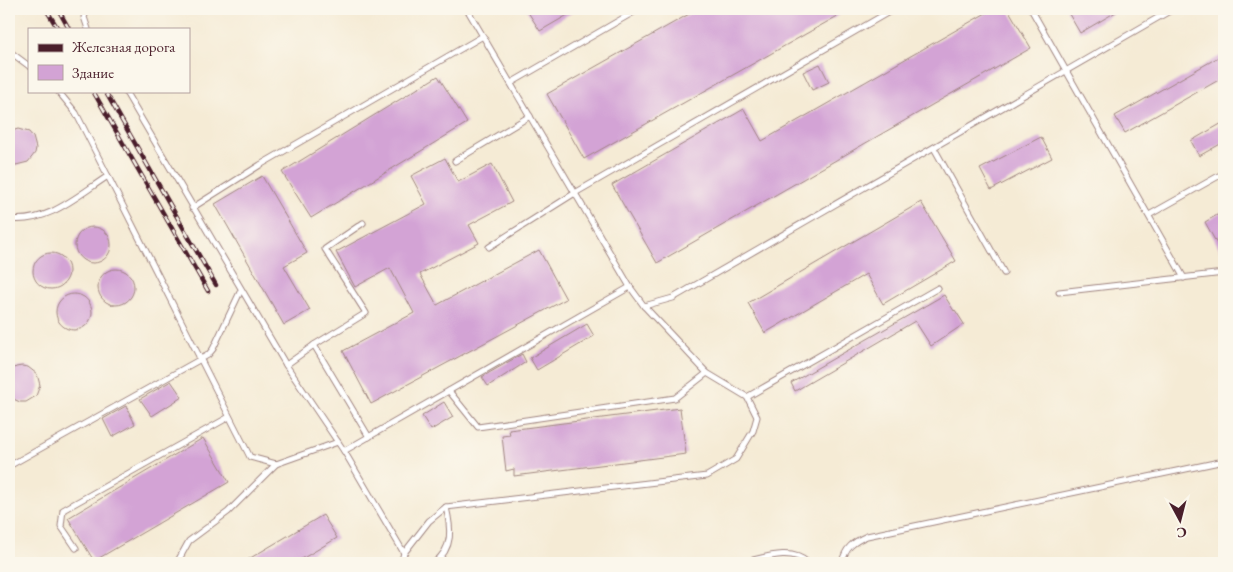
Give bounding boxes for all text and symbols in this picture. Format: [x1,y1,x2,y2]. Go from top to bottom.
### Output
legend [28,28,190,92]
text: Железная дорога [71,37,175,56]
text: Здание [72,63,114,82]
north arrow [1156,494,1206,544]
text: С [1175,523,1188,542]

